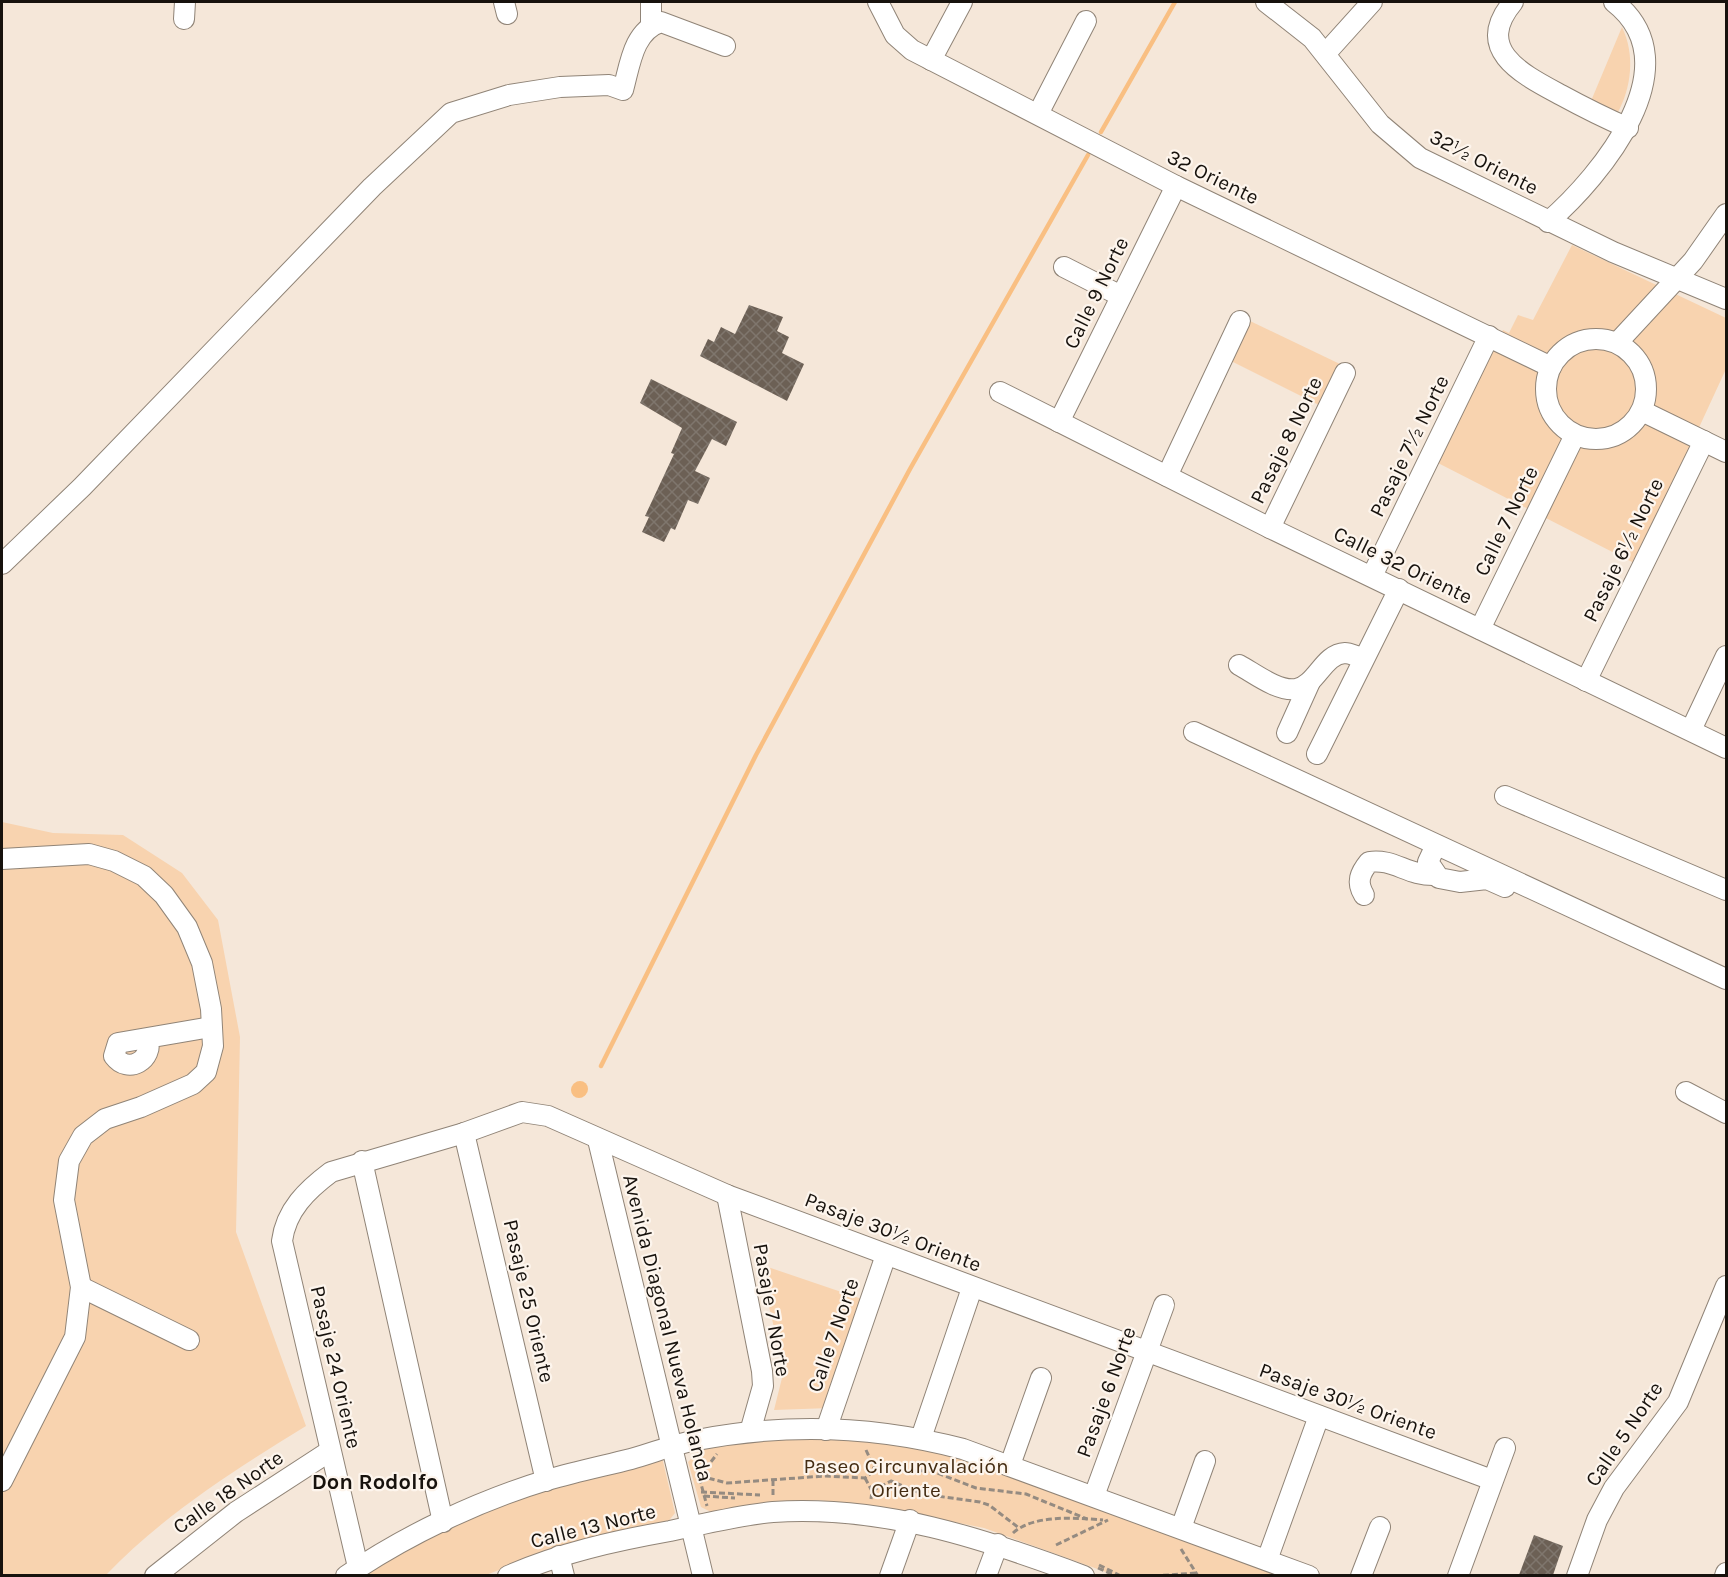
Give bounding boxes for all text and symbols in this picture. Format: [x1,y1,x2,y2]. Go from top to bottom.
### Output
street label: 32½ Oriente [1426,124,1542,200]
street label: 32 Oriente [1163,144,1263,210]
street label: Calle 9 Norte [1059,233,1133,353]
street label: Pasaje 7½ Norte [1364,371,1454,521]
street label: Pasaje 8 Norte [1245,373,1327,507]
street label: Calle 7 Norte [1469,462,1543,580]
street label: Pasaje 6½ Norte [1578,474,1668,626]
street label: Calle 32 Oriente [1330,521,1476,609]
street label: Avenida Diagonal Nueva Holanda [618,1172,718,1484]
street label: Pasaje 30½ Oriente [801,1187,985,1277]
street label: Pasaje 25 Oriente [499,1217,559,1385]
street label: Pasaje 7 Norte [748,1241,796,1379]
street label: Calle 7 Norte [802,1275,864,1395]
street label: Pasaje 24 Oriente [306,1283,366,1451]
street label: Pasaje 6 Norte [1071,1323,1141,1461]
street label: Pasaje 30½ Oriente [1256,1358,1440,1444]
street label: Calle 5 Norte [1580,1377,1668,1491]
street label: Calle 18 Norte [168,1445,288,1539]
park label: Paseo Circunvalación Oriente [803,1454,1009,1502]
district label: Don Rodolfo [312,1469,438,1495]
street label: Calle 13 Norte [528,1499,658,1553]

